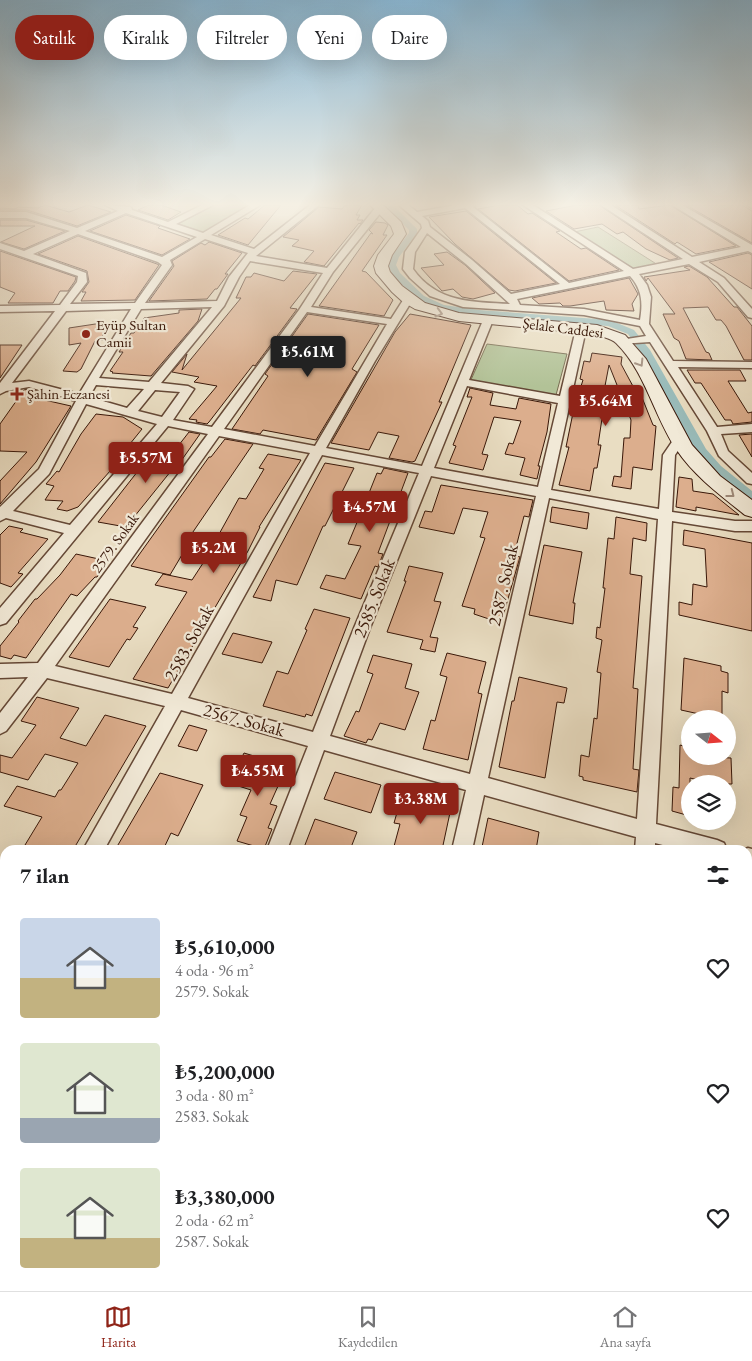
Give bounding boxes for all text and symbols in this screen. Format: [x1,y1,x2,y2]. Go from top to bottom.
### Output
chip: Satılık [15,15,94,60]
chip: Kiralık [104,15,187,60]
chip: Filtreler [197,15,287,60]
chip: Yeni [297,15,362,60]
chip: Daire [372,15,447,60]
one-way arrow [435,307,443,317]
street label: Şelale Caddesi [522,313,605,342]
place label: Eyüp Sultan Camii [96,315,166,351]
marker: Eyüp Sultan Camii [80,328,92,340]
pin: ₺5.61M [267,336,349,378]
text: ₺5.61M [282,341,334,362]
one-way arrow [633,357,643,366]
place label: Şahin Eczanesi [27,384,110,403]
pin: ₺5.64M [565,384,647,427]
marker: Şahin Eczanesi [11,388,23,400]
text: ₺5.64M [580,390,632,411]
pin: ₺5.57M [105,442,187,484]
text: ₺5.57M [120,447,172,468]
one-way arrow [725,489,734,497]
pin: ₺4.57M [329,490,411,533]
text: ₺4.57M [344,496,396,517]
street label: 2579. Sokak [86,508,143,576]
pin: ₺5.2M [179,532,249,574]
text: ₺5.2M [192,537,236,558]
street label: 2587. Sokak [482,541,523,628]
street label: 2585. Sokak [347,554,400,641]
street label: 2583. Sokak [158,600,219,685]
street label: 2567. Sokak [201,698,288,742]
north arrow [681,710,736,765]
map controls [681,710,736,830]
pin: ₺4.55M [217,754,299,797]
text: ₺4.55M [232,760,284,781]
button: layers [681,775,736,830]
pin: ₺3.38M [380,782,462,825]
text: ₺3.38M [395,788,447,809]
icon: filters [704,861,732,889]
text: 7 ilan [20,862,69,889]
text: ₺5,610,000 [175,933,275,960]
icon: home [60,938,120,998]
icon: heart [704,954,732,982]
text: 4 oda · 96 m² [175,960,254,981]
text: 2579. Sokak [175,981,249,1002]
text: ₺5,200,000 [175,1058,275,1085]
icon: home [60,1063,120,1123]
icon: heart [704,1079,732,1107]
text: 3 oda · 80 m² [175,1085,254,1106]
text: 2583. Sokak [175,1106,249,1127]
text: ₺3,380,000 [175,1183,275,1210]
icon: home [60,1188,120,1248]
icon: heart [704,1204,732,1232]
text: 2 oda · 62 m² [175,1210,254,1231]
text: 2587. Sokak [175,1231,249,1252]
tab: Harita [101,1303,136,1351]
tab: Kaydedilen [338,1303,398,1351]
tab: Ana sayfa [600,1303,651,1351]

